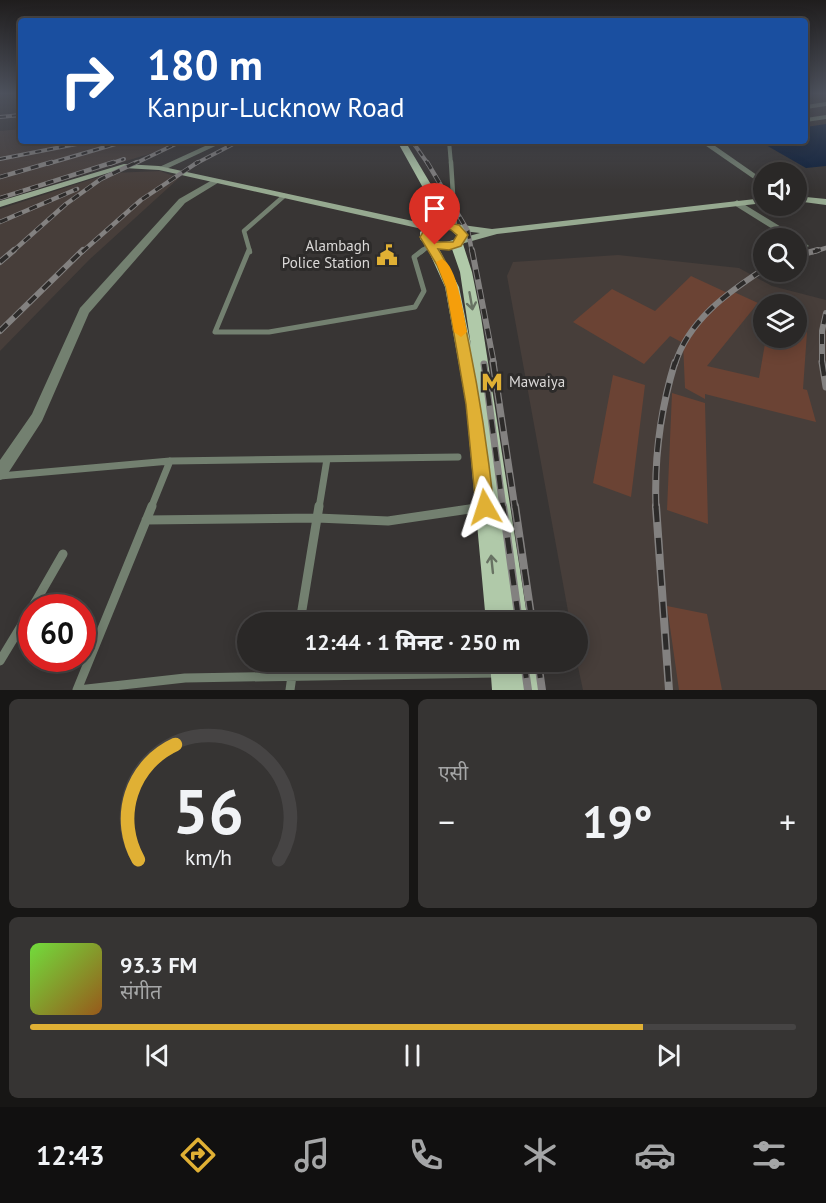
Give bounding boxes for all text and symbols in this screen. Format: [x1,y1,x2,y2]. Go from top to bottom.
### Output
text: 180 m [147,37,263,92]
icon: right [48,42,126,120]
text: Kanpur-Lucknow Road [147,90,405,124]
map controls [753,162,807,348]
button: sound [753,162,807,216]
pin [409,183,460,245]
icon: arrive [418,192,451,225]
button: search [753,228,807,282]
place label: Alambagh Police Station [282,236,370,272]
public building icon: Alambagh Police Station [375,243,399,267]
one-way arrow [466,290,477,310]
button: layers [753,294,807,348]
metro station icon: Mawaiya [480,370,504,394]
place label: Mawaiya [509,372,565,391]
position arrow [453,475,517,539]
one-way arrow [486,555,497,575]
speed limit sign: 60 [18,594,96,672]
text: 12:44 · 1 मिनट · 250 m [305,628,520,656]
text: एसी [439,760,468,786]
text: 56 [173,770,244,851]
text: 19° [582,792,653,850]
text: − [439,800,455,843]
text: + [779,800,796,843]
text: km/h [185,844,232,872]
text: 93.3 FM [120,951,197,979]
text: संगीत [120,979,161,1005]
icon: previous [141,1039,174,1072]
icon: pause [396,1039,429,1072]
icon: next [652,1039,685,1072]
icon: directions [177,1134,219,1176]
icon: music [291,1134,333,1176]
icon: phone [405,1134,447,1176]
icon: climate [519,1134,561,1176]
icon: car [634,1134,676,1176]
icon: filters [748,1134,790,1176]
text: 12:43 [36,1138,105,1172]

